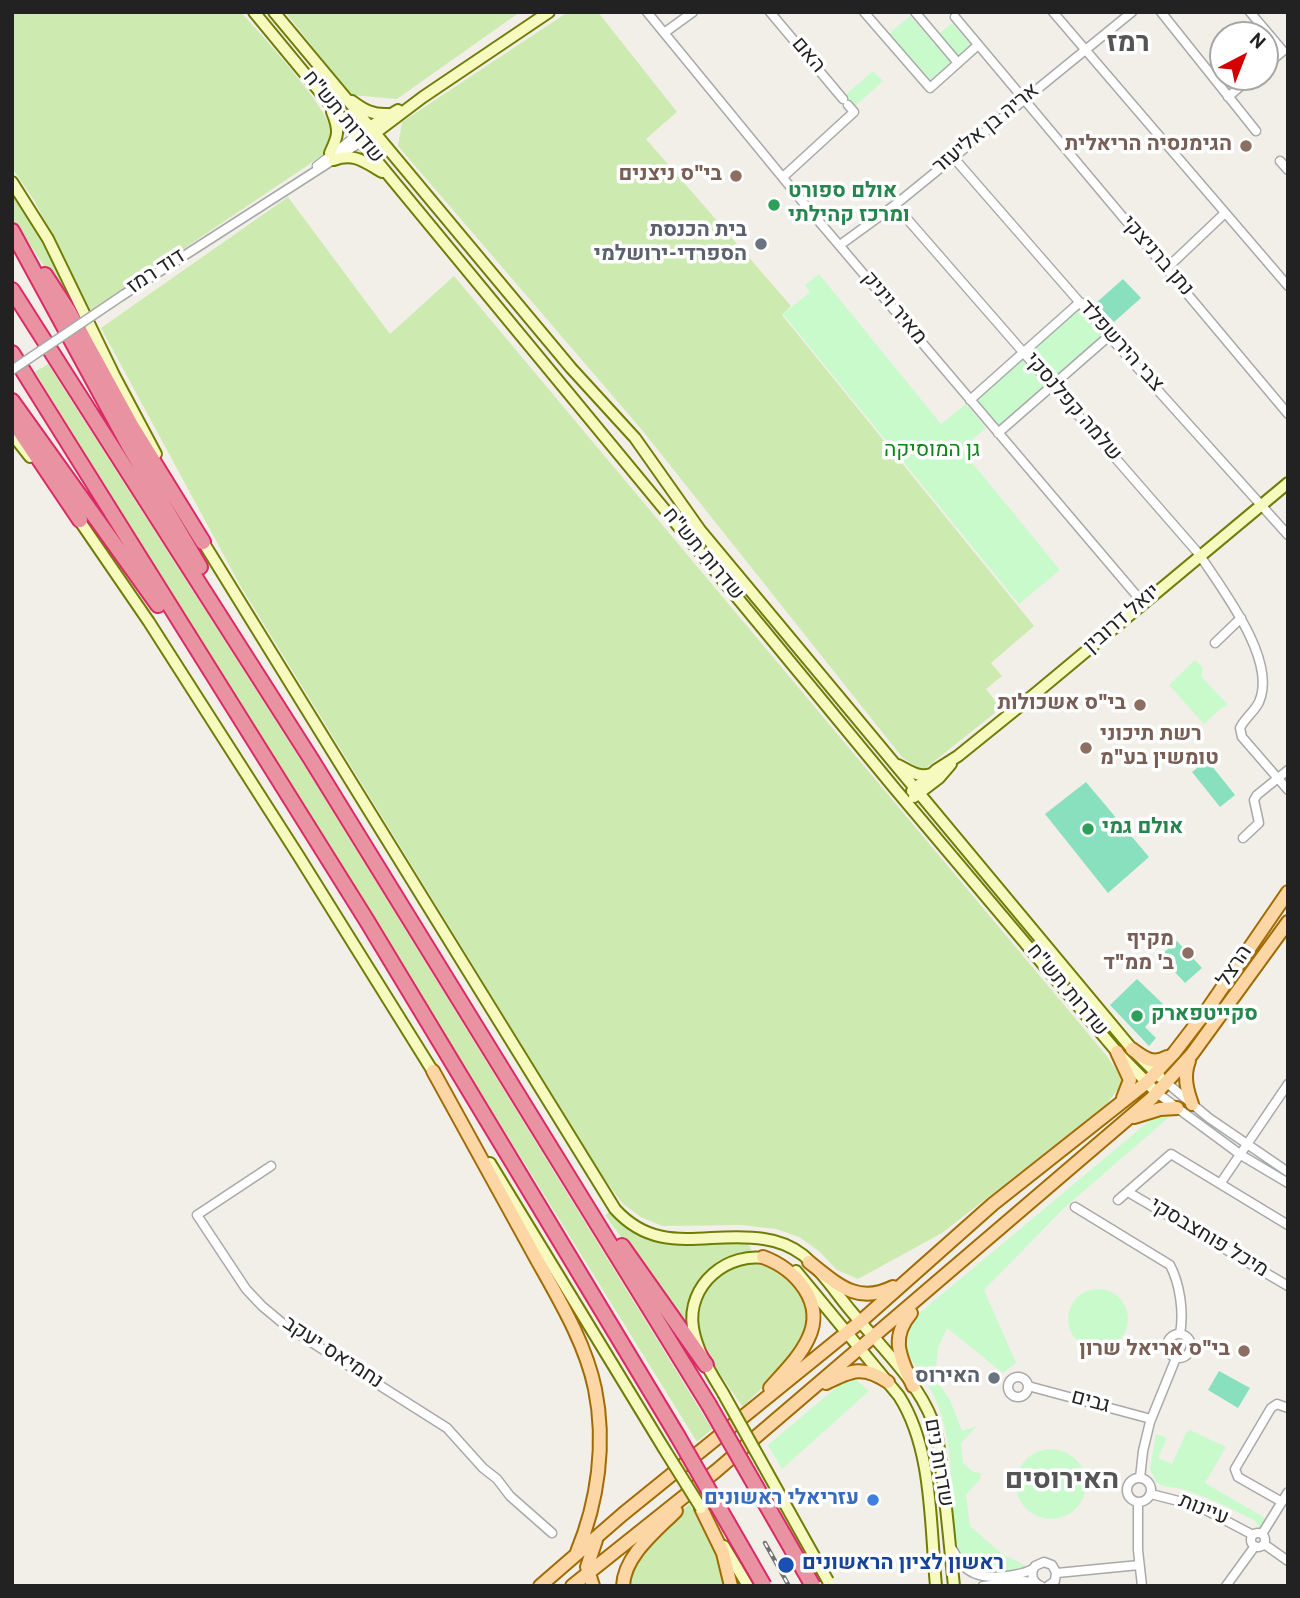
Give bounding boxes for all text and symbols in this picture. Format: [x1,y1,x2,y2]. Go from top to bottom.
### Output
north arrow [1209,21,1279,91]
district label: רמז [1106,28,1150,62]
text: N [1244,28,1270,55]
street label: האם [785,33,829,79]
street label: שדרות תש"ח [296,67,388,169]
street label: אריה בן אליעזר [929,79,1045,181]
place label: הגימנסיה הריאלית [1065,133,1232,159]
marker: הגימנסיה הריאלית [1238,138,1254,154]
place label: בי"ס ניצנים [618,163,722,189]
marker: בי"ס ניצנים [728,168,744,184]
place label: אולם ספורט ומרכז קהילתי [788,180,910,230]
marker: אולם ספורט ומרכז קהילתי [766,197,782,213]
street label: נתן ברניצקי [1114,212,1198,302]
place label: בית הכנסת הספרדי-ירושלמי [594,219,747,269]
marker: בית הכנסת הספרדי-ירושלמי [753,236,769,252]
street label: דוד רמז [123,245,191,301]
street label: מאיר ויניק [855,267,931,351]
street label: צבי הירשפלד [1072,296,1168,398]
street label: שלמה קפלנסקי [1018,349,1126,467]
park label: גן המוסיקה [884,439,980,465]
street label: שדרות תש"ח [656,504,748,606]
street label: יואל דרובין [1080,580,1166,660]
place label: בי"ס אשכולות [997,692,1126,718]
marker: בי"ס אשכולות [1132,697,1148,713]
place label: רשת תיכוני טומשין בע"מ [1100,723,1219,773]
marker: רשת תיכוני טומשין בע"מ [1078,740,1094,756]
place label: אולם גמי [1102,816,1183,842]
marker: אולם גמי [1080,821,1096,837]
place label: מקיף ב' ממ"ד [1103,928,1174,978]
street label: שדרות תש"ח [1020,940,1112,1042]
street label: הרצל [1213,941,1259,993]
marker: מקיף ב' ממ"ד [1180,945,1196,961]
place label: סקייטפארק [1151,1003,1258,1029]
marker: סקייטפארק [1129,1008,1145,1024]
street label: מיכל פוחצבסקי [1144,1194,1272,1284]
street label: נחמיאס יעקב [277,1312,387,1396]
place label: בי"ס אריאל שרון [1079,1338,1230,1364]
marker: בי"ס אריאל שרון [1236,1343,1252,1359]
place label: האירוס [915,1365,980,1391]
marker: האירוס [986,1370,1002,1386]
street label: גבים [1068,1386,1112,1420]
street label: שדרות נים [917,1417,957,1509]
district label: האירוסים [1005,1465,1119,1499]
place label: עזריאלי ראשונים [704,1487,859,1513]
street label: עיינות [1174,1490,1232,1532]
marker: עזריאלי ראשונים [865,1492,881,1508]
place label: ראשון לציון הראשונים [802,1552,1004,1578]
marker: ראשון לציון הראשונים [776,1555,796,1575]

